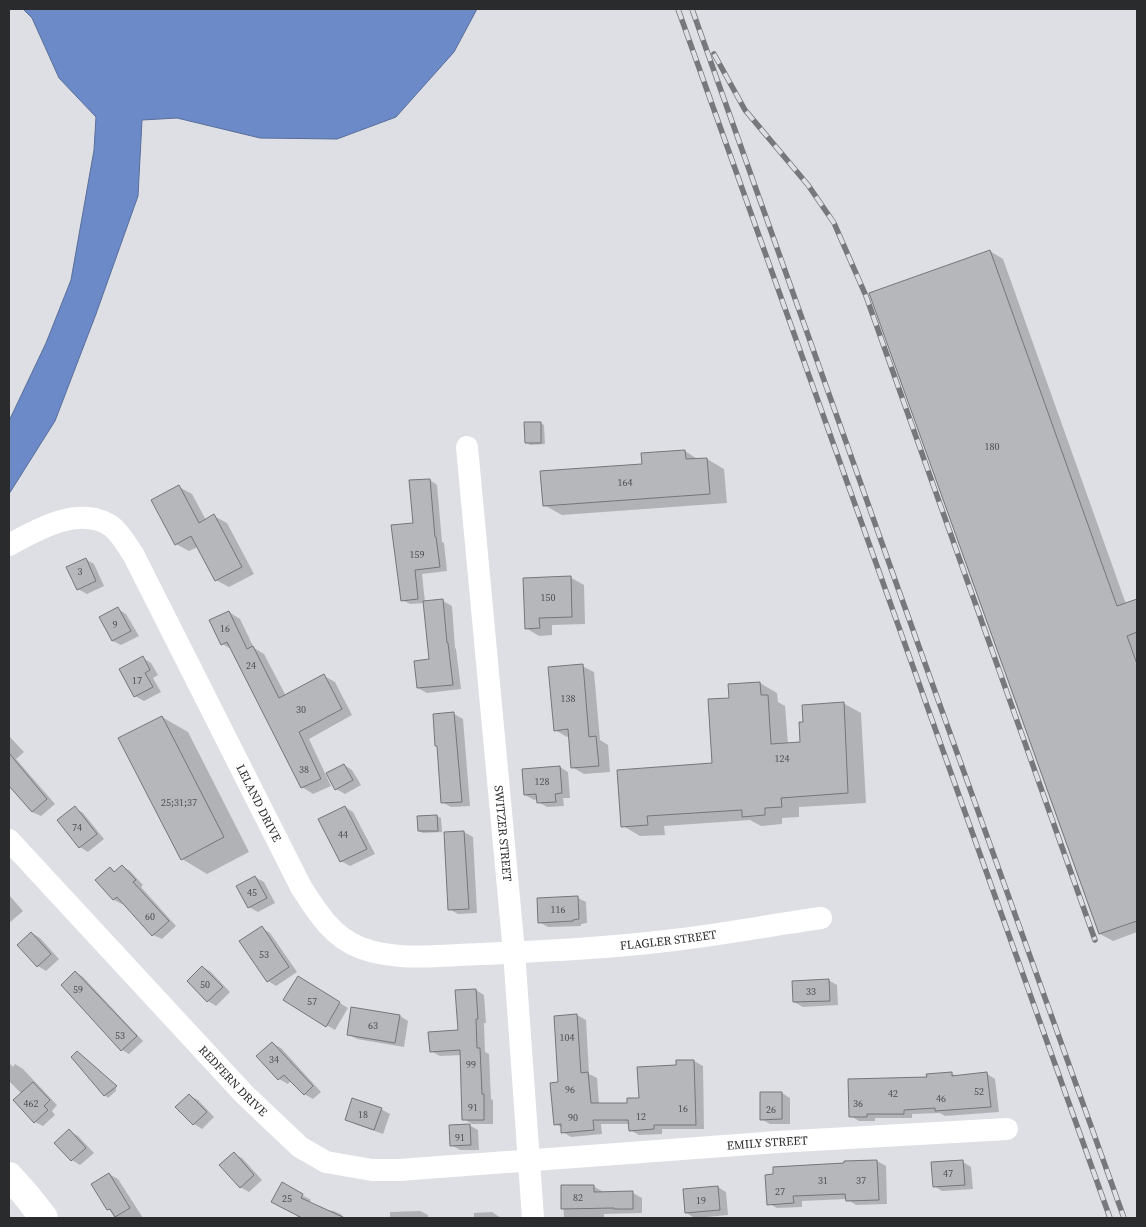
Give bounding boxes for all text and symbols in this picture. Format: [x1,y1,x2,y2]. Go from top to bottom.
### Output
house number: 180 [985,440,1000,453]
house number: 164 [618,476,633,489]
house number: 159 [410,548,425,561]
house number: 3 [78,565,83,578]
house number: 150 [541,591,556,604]
house number: 9 [113,618,118,631]
house number: 16 [220,622,230,635]
house number: 24 [246,659,256,672]
house number: 17 [132,674,142,687]
house number: 138 [561,692,576,705]
house number: 30 [296,703,306,716]
house number: 124 [775,752,790,765]
street label: LELAND DRIVE [232,762,285,845]
house number: 38 [299,763,309,776]
house number: 128 [535,775,550,788]
street label: SWITZER STREET [491,785,515,883]
house number: 25;31;37 [161,796,197,809]
house number: 74 [72,821,82,834]
house number: 44 [338,828,348,841]
house number: 45 [247,886,257,899]
house number: 116 [551,903,566,916]
house number: 60 [145,910,155,923]
street label: FLAGLER STREET [619,926,718,954]
house number: 53 [259,948,269,961]
house number: 50 [200,978,210,991]
house number: 59 [73,983,83,996]
house number: 33 [806,985,816,998]
house number: 57 [307,995,317,1008]
house number: 63 [368,1019,378,1032]
house number: 53 [115,1029,125,1042]
house number: 104 [560,1031,575,1044]
street label: REDFERN DRIVE [195,1042,271,1120]
house number: 34 [269,1053,279,1066]
house number: 99 [466,1058,476,1071]
house number: 96 [565,1083,575,1096]
house number: 52 [974,1085,984,1098]
house number: 42 [888,1087,898,1100]
house number: 46 [936,1092,946,1105]
house number: 462 [24,1097,39,1110]
house number: 36 [853,1097,863,1110]
house number: 91 [468,1101,478,1114]
house number: 16 [678,1102,688,1115]
house number: 26 [766,1103,776,1116]
house number: 18 [358,1108,368,1121]
house number: 12 [636,1110,646,1123]
house number: 90 [568,1111,578,1124]
house number: 91 [455,1131,465,1144]
street label: EMILY STREET [726,1132,809,1154]
house number: 47 [943,1167,953,1180]
house number: 31 [818,1174,828,1187]
house number: 37 [856,1174,866,1187]
house number: 27 [775,1185,785,1198]
house number: 82 [573,1191,583,1204]
house number: 25 [282,1192,292,1205]
house number: 19 [696,1194,706,1207]

